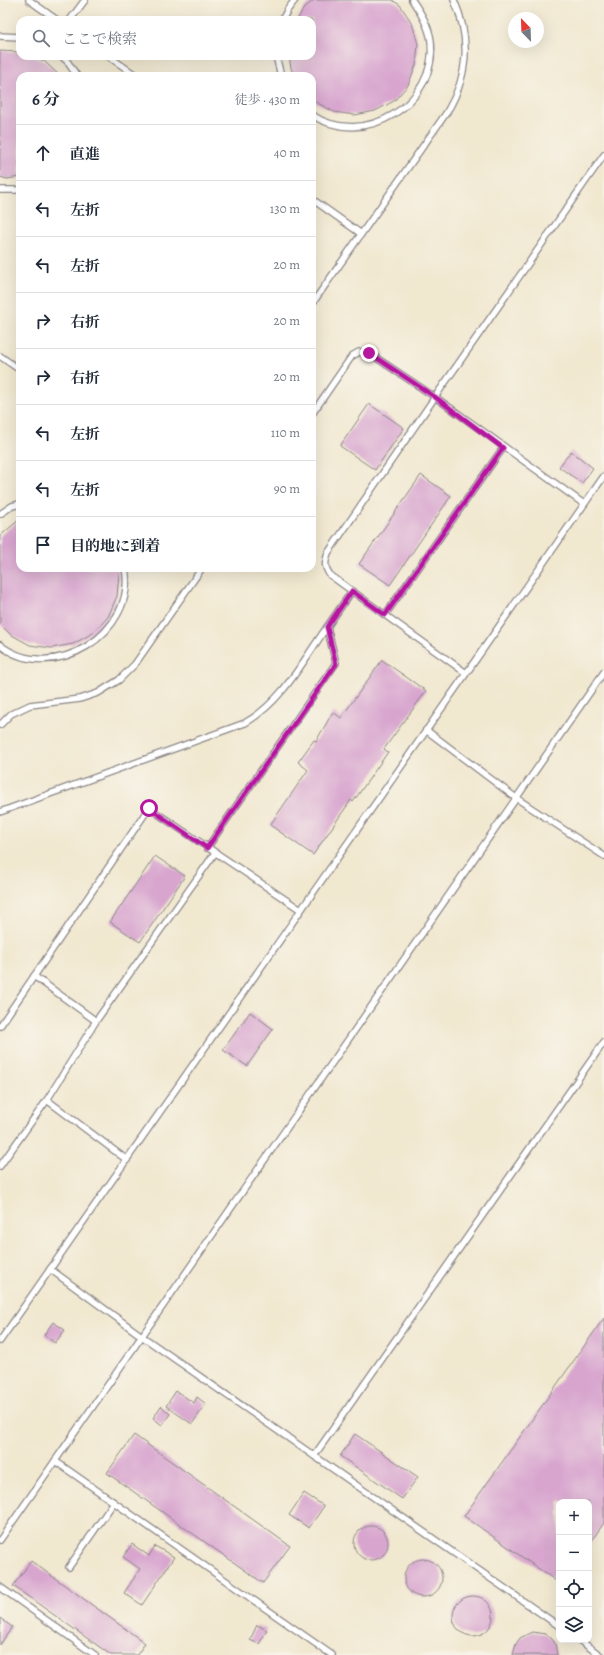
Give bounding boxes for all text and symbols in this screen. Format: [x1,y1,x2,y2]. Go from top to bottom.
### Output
north arrow [508,12,544,48]
search box [16,16,316,60]
icon: search [30,27,52,49]
text: ここで検索 [62,29,137,49]
text: 6 分 [32,88,60,111]
text: 徒歩 · 430 m [235,91,300,108]
icon: ahead [32,142,54,164]
text: 直進 [70,144,100,164]
text: 40 m [274,144,300,161]
icon: left [32,198,54,220]
text: 左折 [70,200,100,220]
text: 130 m [270,200,300,217]
icon: left [32,254,54,276]
text: 左折 [70,256,100,276]
text: 20 m [274,256,300,273]
icon: right [32,310,54,332]
text: 右折 [70,312,100,332]
text: 20 m [274,312,300,329]
route end [360,344,378,362]
icon: right [32,366,54,388]
text: 右折 [70,368,100,388]
text: 20 m [274,368,300,385]
icon: left [32,422,54,444]
text: 左折 [70,424,100,444]
text: 110 m [271,424,300,441]
icon: left [32,478,54,500]
text: 左折 [70,480,100,500]
text: 90 m [274,480,300,497]
icon: arrive [32,534,54,556]
text: 目的地に到着 [70,536,160,556]
route start [140,799,158,817]
map controls [556,1499,592,1643]
button: + [556,1499,592,1535]
button: − [556,1535,592,1571]
button: locate [556,1571,592,1607]
button: layers [556,1607,592,1643]

